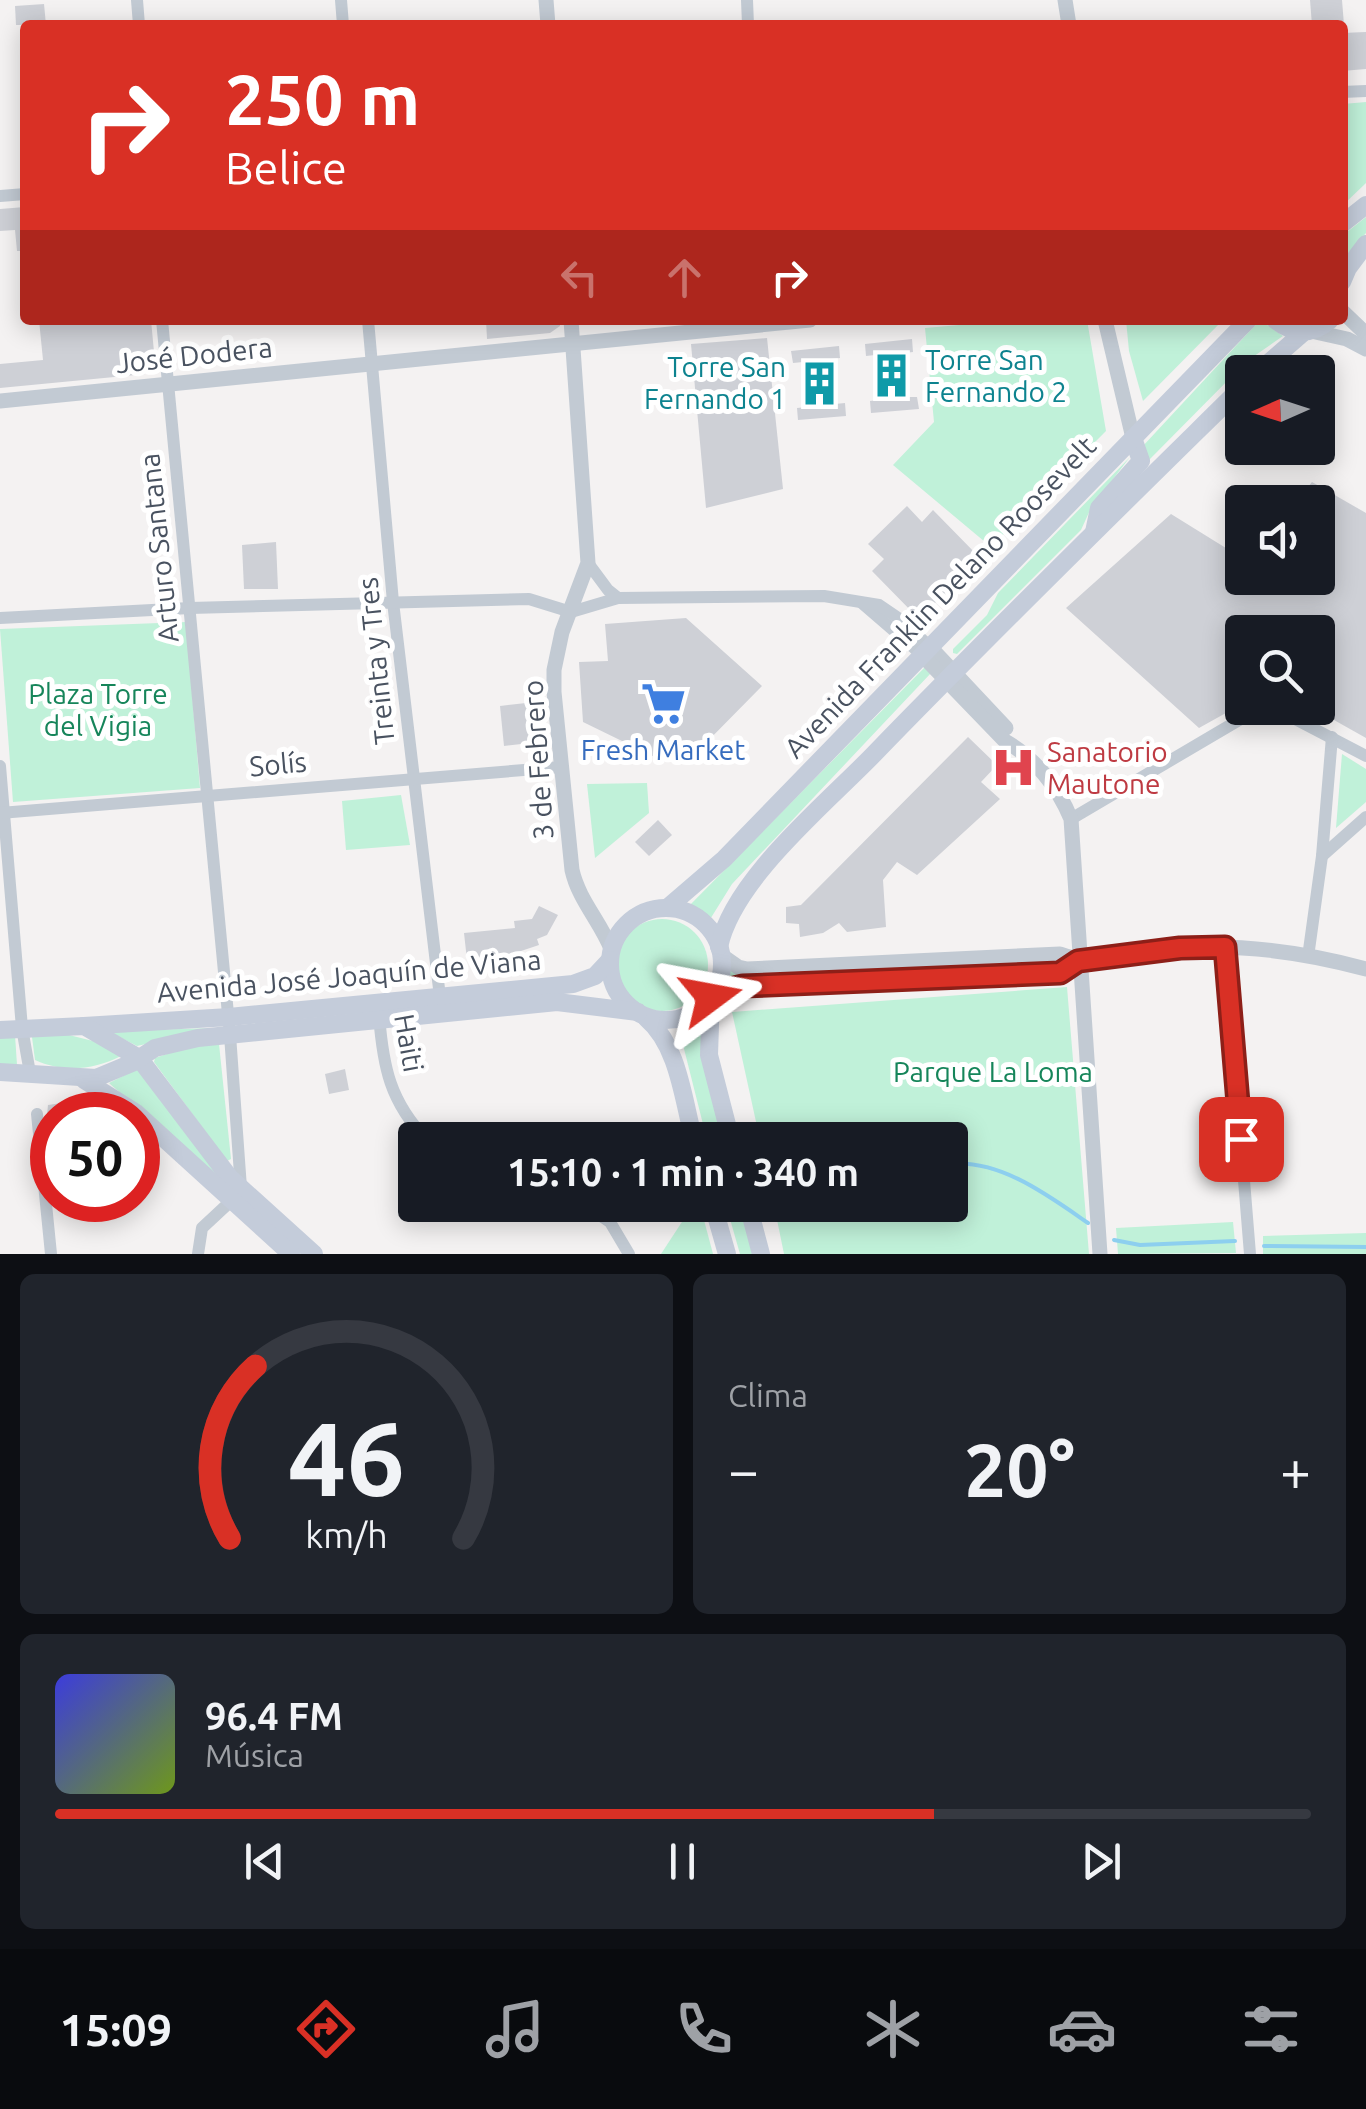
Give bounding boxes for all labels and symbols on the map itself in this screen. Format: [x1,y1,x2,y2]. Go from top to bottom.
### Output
street label: José Dodera [114,331,274,378]
place label: Torre San Fernando 2 [925,344,1067,407]
place label: Torre San Fernando 1 [644,351,786,414]
building icon: Torre San Fernando 2 [868,352,916,400]
north arrow [1225,355,1335,465]
building icon: Torre San Fernando 1 [795,359,843,407]
street label: Avenida Franklin Delano Roosevelt [778,430,1101,763]
street label: Arturo Santana [133,452,184,644]
street label: Treinta y Tres [351,576,400,746]
park label: Plaza Torre del Vigia [28,678,168,741]
street label: 3 de Febrero [516,679,559,841]
supermarket icon: Fresh Market [639,680,687,728]
place label: Fresh Market [581,734,745,765]
place label: Sanatorio Mautone [1047,736,1168,799]
hospital icon: Sanatorio Mautone [990,744,1038,792]
street label: Solís [248,746,308,781]
street label: Avenida José Joaquín de Viana [155,943,542,1008]
position arrow [659,945,763,1049]
street label: Haiti [389,1011,430,1074]
park label: Parque La Loma [893,1056,1093,1087]
speed limit sign: 50 [30,1092,160,1222]
pin [1199,1097,1284,1182]

